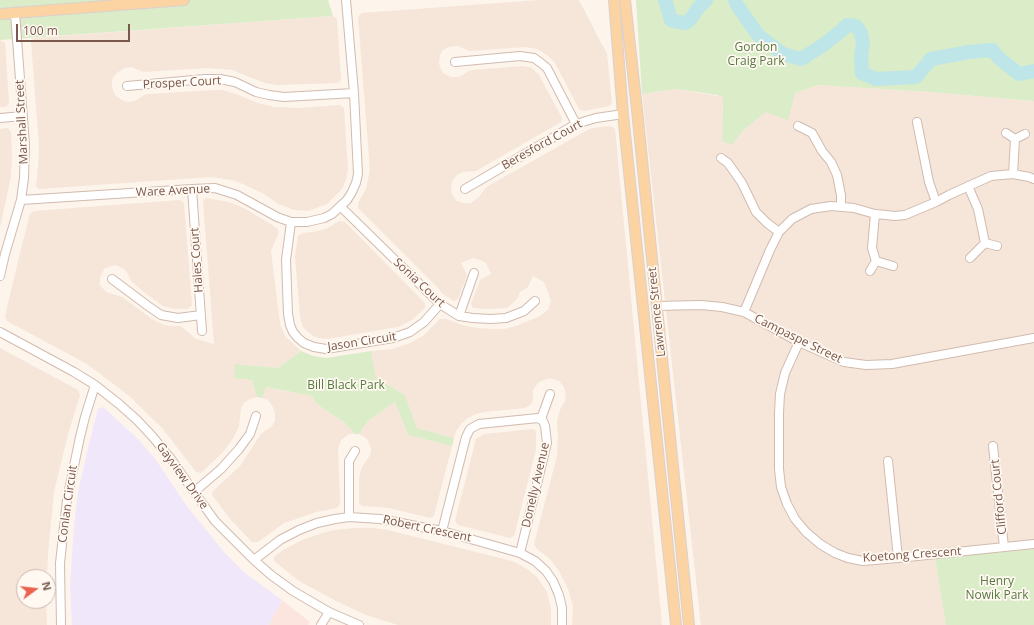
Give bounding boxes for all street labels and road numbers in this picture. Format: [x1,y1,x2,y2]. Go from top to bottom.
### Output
street label: Prosper Court [142,74,222,92]
street label: Marshall Street [13,79,31,165]
street label: Beresford Court [499,117,585,173]
street label: Ware Avenue [136,182,210,200]
street label: Hales Court [188,227,206,293]
street label: Sonia Court [390,255,448,311]
street label: Lawrence Street [645,266,669,358]
street label: Campaspe Street [752,312,844,366]
street label: Jason Circuit [327,329,397,355]
street label: Gayview Drive [153,440,211,512]
street label: Donelly Avenue [519,441,553,529]
street label: Clifford Court [988,459,1010,535]
street label: Conlan Circuit [55,464,81,544]
street label: Robert Crescent [381,513,473,545]
street label: Koetong Crescent [862,544,962,566]

